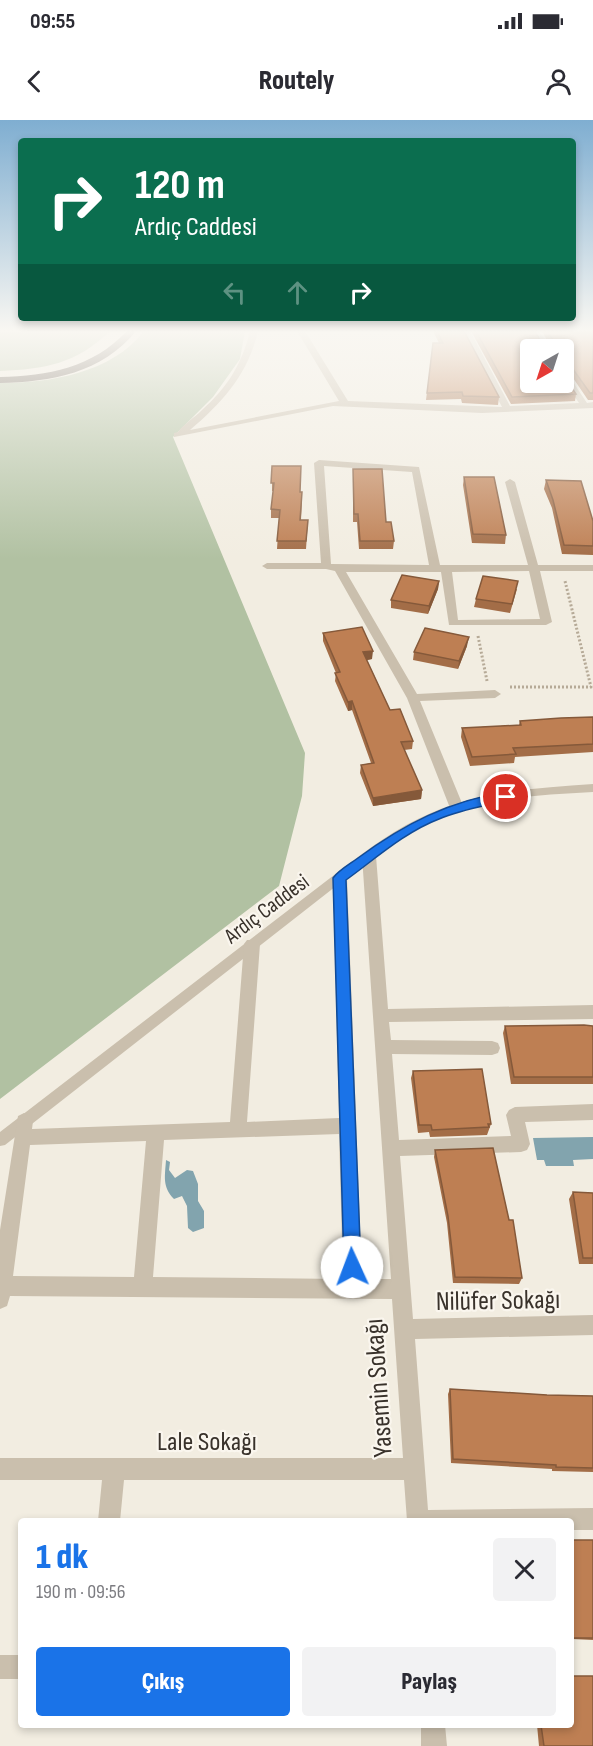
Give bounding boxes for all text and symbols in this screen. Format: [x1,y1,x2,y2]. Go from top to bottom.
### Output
text: 09:55 [30,8,75,35]
icon: back [18,65,51,98]
text: Routely [259,65,334,97]
icon: person [542,65,575,98]
text: 120 m [135,160,225,211]
icon: right [36,162,114,240]
text: Ardıç Caddesi [135,211,257,243]
icon: left [218,276,251,309]
icon: ahead [281,276,314,309]
icon: right [344,276,377,309]
north arrow [520,339,574,393]
map controls [520,339,574,393]
pin [480,771,531,822]
icon: arrive [489,780,522,813]
street label: Ardıç Caddesi [218,869,315,950]
position arrow [320,1235,384,1299]
street label: Nilüfer Sokağı [436,1284,561,1318]
street label: Yasemin Sokağı [358,1318,400,1458]
street label: Lale Sokağı [157,1426,257,1458]
text: 1 dk [36,1536,88,1579]
button: close [493,1538,556,1601]
text: 190 m · 09:56 [36,1580,125,1604]
button: Çıkış [36,1647,290,1716]
button: Paylaş [302,1647,556,1716]

